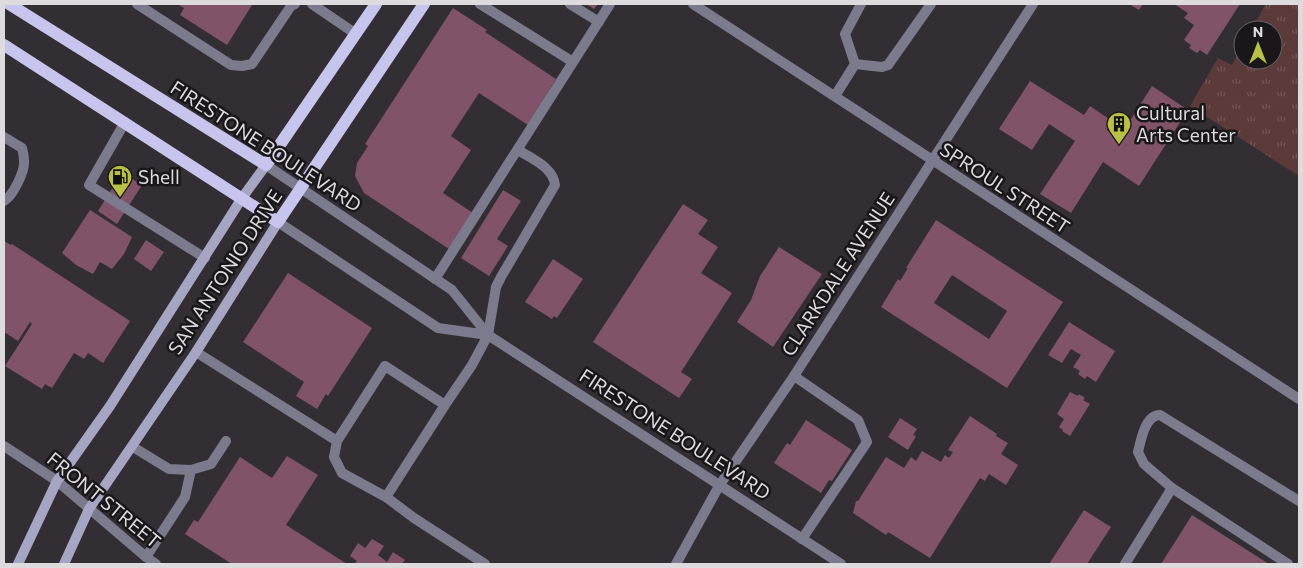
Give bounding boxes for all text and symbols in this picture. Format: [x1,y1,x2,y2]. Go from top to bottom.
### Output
north arrow [1233,20,1283,70]
text: N [1253,23,1263,40]
street label: FIRESTONE BOULEVARD [167,75,366,216]
place label: Cultural Arts Center [1136,101,1236,146]
building icon: Cultural Arts Center [1106,111,1132,145]
street label: SPROUL STREET [936,137,1074,238]
fuel station icon: Shell [107,164,133,198]
place label: Shell [138,165,180,188]
street label: SAN ANTONIO DRIVE [163,185,286,358]
street label: CLARKDALE AVENUE [776,188,899,360]
street label: FIRESTONE BOULEVARD [576,363,775,504]
street label: FRONT STREET [43,447,166,552]

